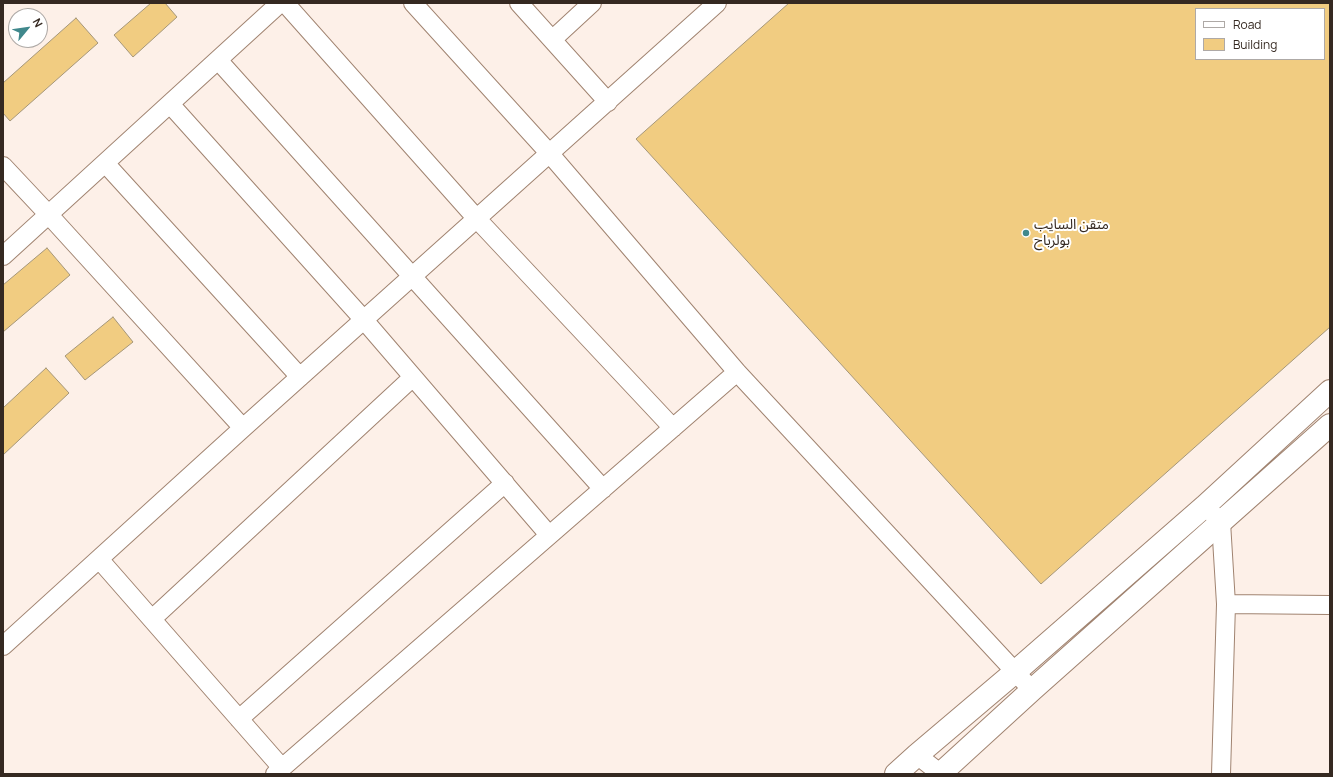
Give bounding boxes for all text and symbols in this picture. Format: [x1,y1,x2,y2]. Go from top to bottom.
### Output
north arrow [8,8,48,48]
legend [1195,8,1325,60]
text: N [30,15,47,30]
text: Road [1233,16,1261,33]
text: Building [1233,36,1277,53]
place label: متقن السايب بولرباح [1034,217,1109,250]
marker: متقن السايب بولرباح [1021,228,1031,238]

